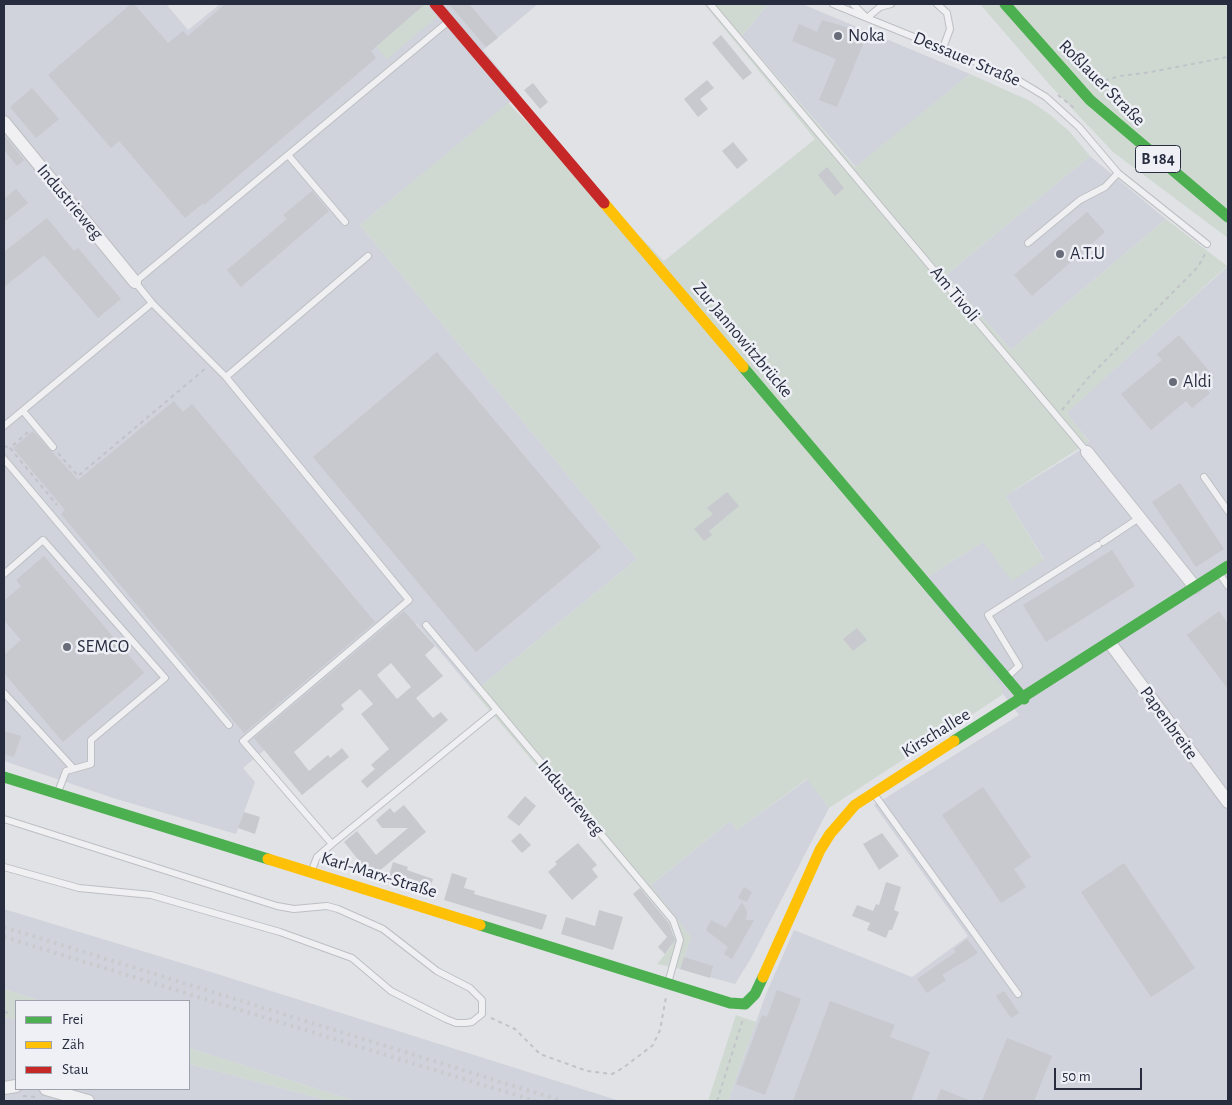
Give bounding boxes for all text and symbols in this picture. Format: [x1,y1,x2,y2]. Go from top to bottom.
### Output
place label: Noka [848,25,885,47]
street label: Dessauer Straße [910,27,1024,91]
marker: Noka [832,30,844,42]
street label: Roßlauer Straße [1054,35,1150,131]
road number: B 184 [1136,146,1180,172]
street label: Industrieweg [32,160,108,244]
place label: A.T.U [1070,243,1105,265]
marker: A.T.U [1054,248,1066,260]
street label: Am Tivoli [926,262,984,326]
street label: Zur Jannowitzbrücke [688,278,798,402]
place label: Aldi [1183,371,1212,393]
marker: Aldi [1167,376,1179,388]
place label: SEMCO [77,636,129,658]
marker: SEMCO [61,641,73,653]
street label: Papenbreite [1135,682,1203,764]
street label: Kirschallee [898,704,974,762]
street label: Industrieweg [533,756,609,840]
street label: Karl-Marx-Straße [318,847,440,903]
legend [15,1000,190,1090]
text: Frei [62,1012,83,1027]
text: Zäh [62,1037,85,1052]
scale bar [1057,1058,1144,1090]
text: Stau [62,1062,88,1077]
text: 50 m [1062,1069,1091,1084]

